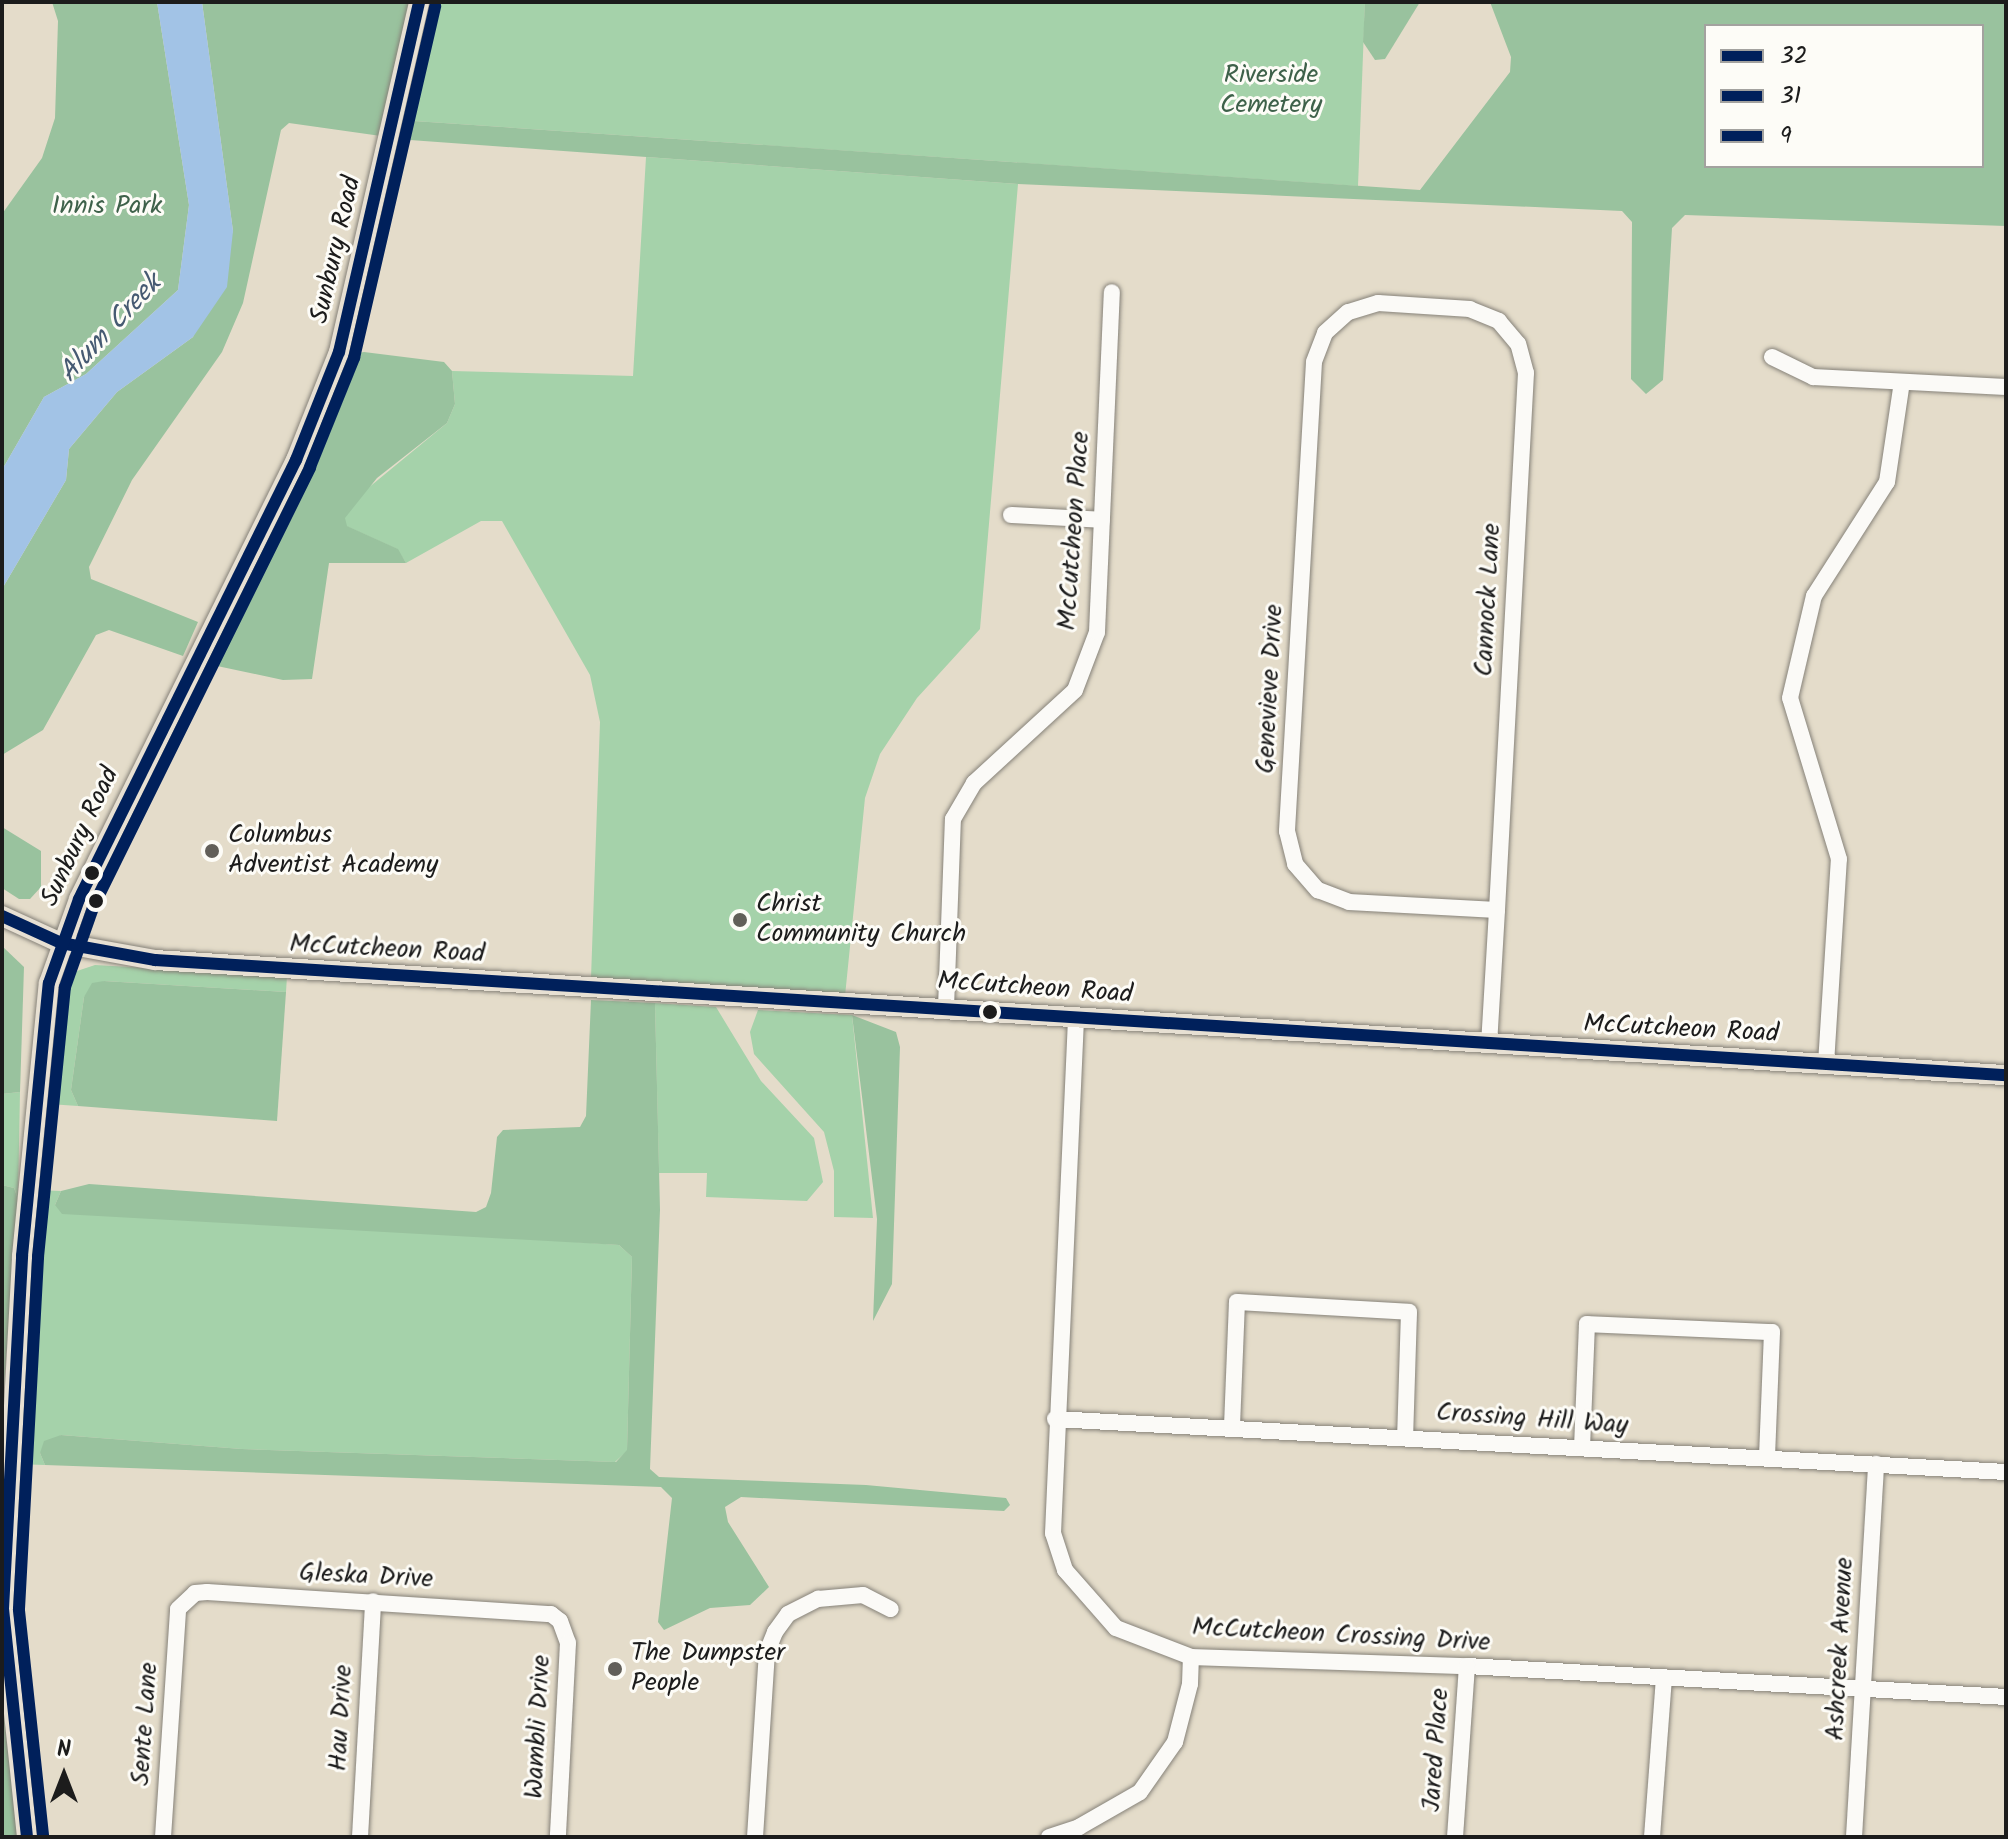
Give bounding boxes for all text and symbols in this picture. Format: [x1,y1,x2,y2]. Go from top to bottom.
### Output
legend [1704,24,1984,168]
text: 32 [1780,37,1808,76]
park label: Riverside Cemetery [1220,60,1322,122]
text: 31 [1780,77,1801,116]
text: 9 [1780,117,1792,156]
street label: Sunbury Road [305,174,369,326]
park label: Innis Park [52,191,162,223]
water label: Alum Creek [53,268,169,390]
street label: McCutcheon Place [1052,430,1098,632]
street label: Cannock Lane [1469,523,1509,677]
street label: Genevieve Drive [1251,604,1291,774]
street label: Sunbury Road [35,763,127,911]
place label: Columbus Adventist Academy [228,820,438,882]
marker: Columbus Adventist Academy [203,842,221,860]
unlabelled marker [84,865,100,881]
place label: Christ Community Church [756,889,966,950]
unlabelled marker [88,893,104,909]
marker: Christ Community Church [731,911,749,929]
street label: McCutcheon Road [289,929,485,971]
street label: McCutcheon Road [936,967,1134,1011]
unlabelled marker [982,1004,998,1020]
street label: McCutcheon Road [1583,1009,1779,1051]
street label: Crossing Hill Way [1435,1398,1629,1442]
street label: Ashcreek Avenue [1821,1557,1861,1741]
street label: Gleska Drive [298,1558,434,1596]
street label: McCutcheon Crossing Drive [1191,1613,1491,1659]
place label: The Dumpster People [631,1638,785,1700]
street label: Wambli Drive [520,1654,558,1800]
marker: The Dumpster People [606,1660,624,1678]
street label: Sente Lane [126,1661,166,1787]
street label: Hau Drive [324,1664,360,1772]
street label: Jared Place [1417,1687,1457,1813]
text: N [57,1733,71,1768]
north arrow [24,1735,104,1815]

